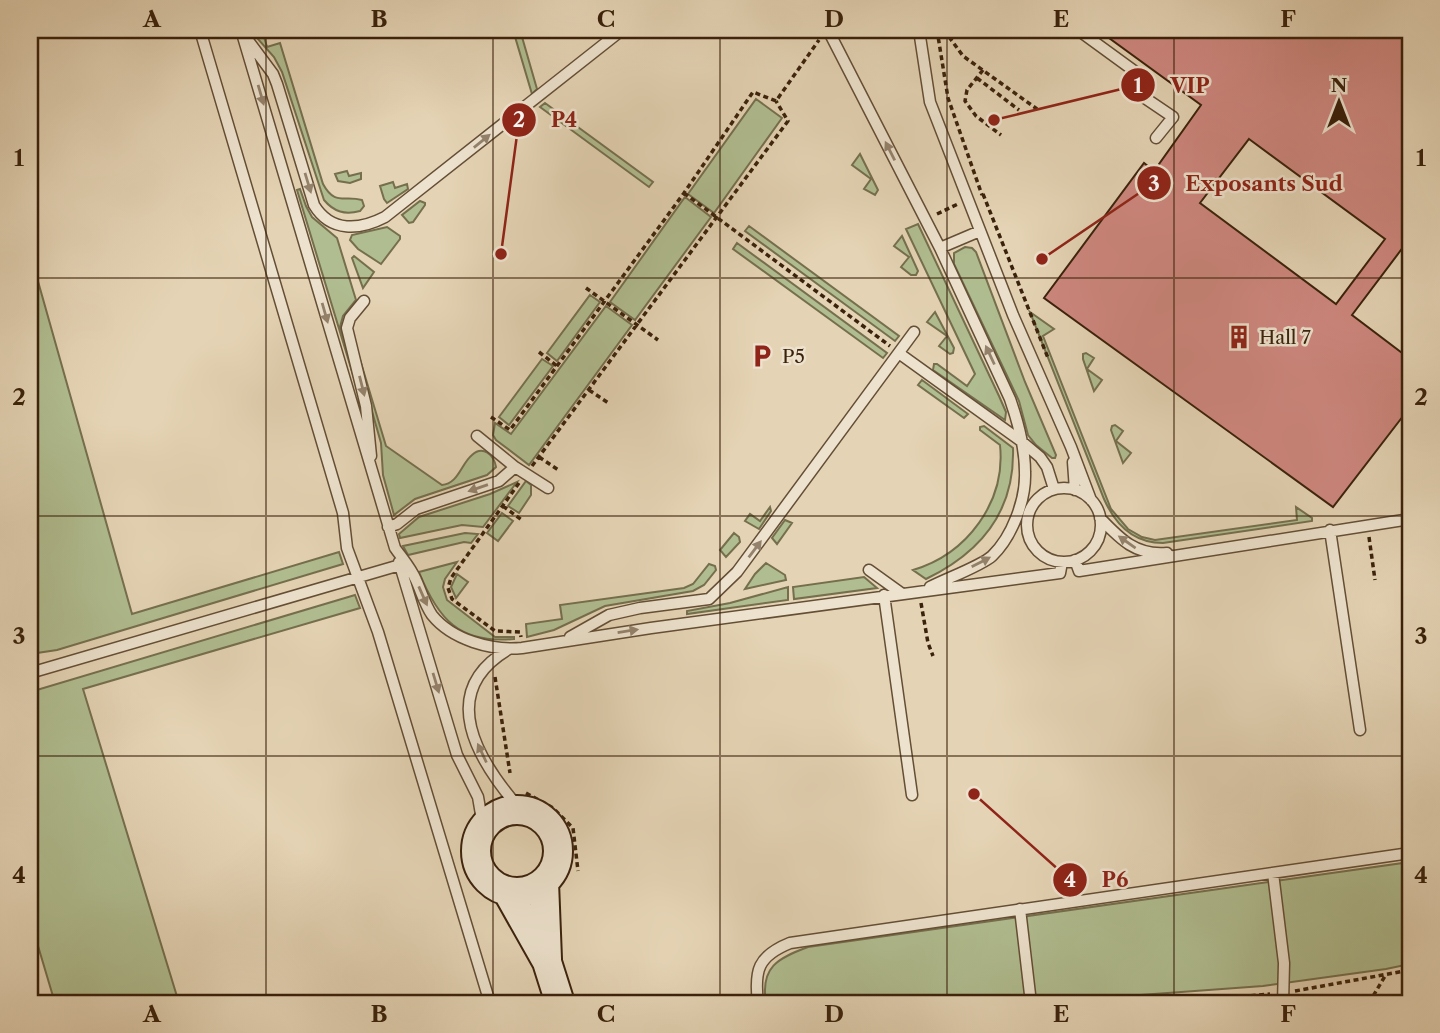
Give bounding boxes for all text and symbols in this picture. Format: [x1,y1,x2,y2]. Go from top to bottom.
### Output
text: A [142,5,162,33]
text: B [370,5,388,33]
text: C [597,5,615,33]
text: D [824,5,844,33]
text: E [1053,5,1069,33]
text: F [1280,5,1296,33]
callout: VIP [1121,64,1223,106]
north arrow [1304,66,1374,136]
text: 1 [1133,73,1143,98]
text: VIP [1169,73,1210,98]
text: N [1331,74,1347,97]
one-way arrow [256,85,266,106]
callout: P4 [502,99,591,141]
text: 2 [513,107,525,132]
text: P4 [551,107,577,132]
one-way arrow [472,133,490,148]
one-way arrow [884,141,896,161]
text: 1 [14,144,25,172]
text: 1 [1416,144,1427,172]
callout: Exposants Sud [1137,162,1357,204]
text: 3 [1148,171,1160,196]
text: Exposants Sud [1185,171,1343,196]
one-way arrow [303,173,313,194]
one-way arrow [320,303,330,324]
building icon: Hall 7 [1225,323,1253,351]
place label: Hall 7 [1259,326,1312,349]
parking icon: P5 [748,342,776,370]
place label: P5 [782,345,805,368]
one-way arrow [984,345,996,365]
one-way arrow [357,375,368,397]
text: 2 [12,383,26,411]
text: 2 [1414,383,1428,411]
one-way arrow [467,483,488,494]
one-way arrow [1118,535,1136,549]
one-way arrow [747,540,762,558]
one-way arrow [971,556,991,567]
one-way arrow [417,586,429,606]
text: 3 [13,622,26,650]
text: 3 [1415,622,1428,650]
one-way arrow [617,625,639,636]
one-way arrow [431,673,441,694]
one-way arrow [476,743,488,763]
callout: P6 [1052,859,1142,901]
text: 4 [12,861,26,889]
text: 4 [1414,861,1428,889]
text: 4 [1064,867,1076,892]
text: P6 [1102,867,1128,892]
text: A [142,1000,162,1028]
text: B [370,1000,388,1028]
text: C [597,1000,615,1028]
text: D [824,1000,844,1028]
text: E [1053,1000,1069,1028]
text: F [1280,1000,1296,1028]

